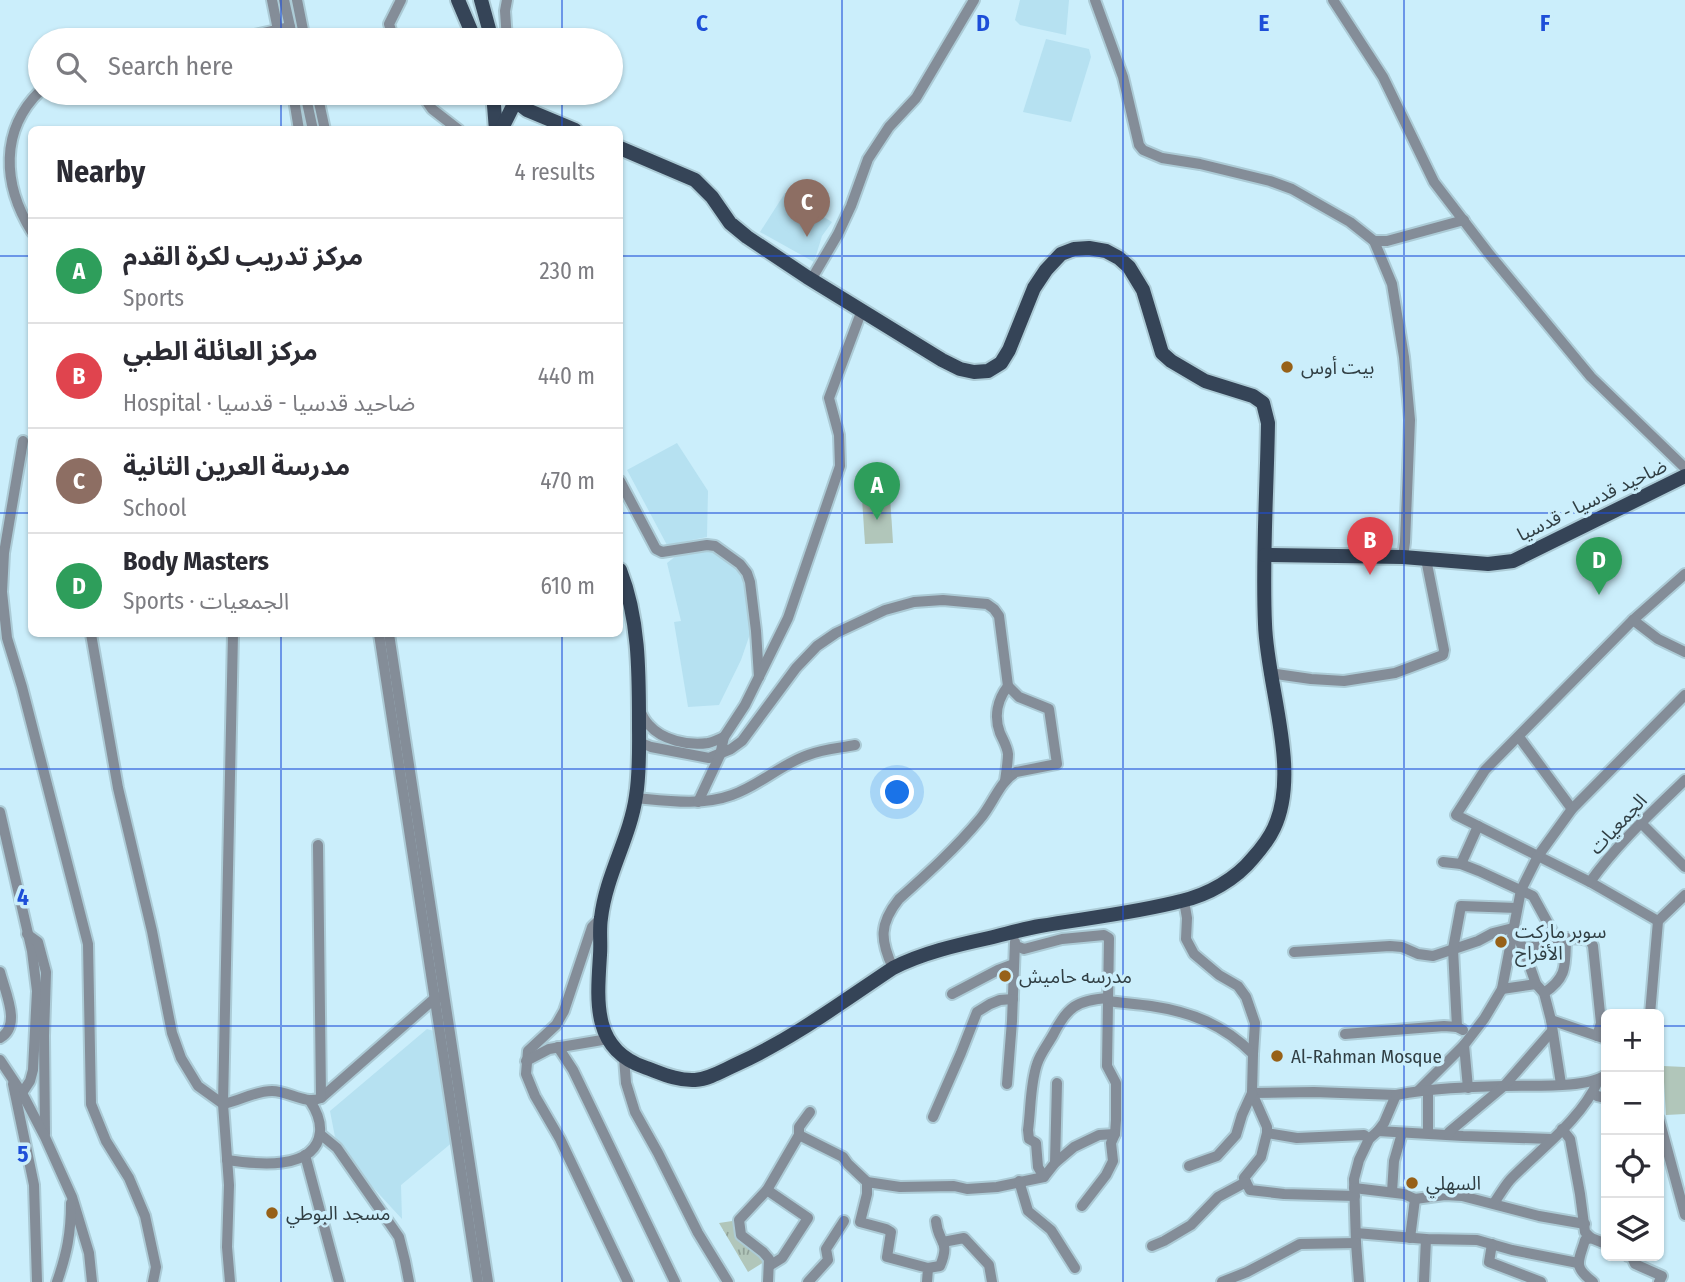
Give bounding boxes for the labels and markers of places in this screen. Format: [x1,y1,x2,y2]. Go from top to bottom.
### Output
pin: C [784,179,830,237]
place label: بيت أوس [1301,356,1374,379]
marker: بيت أوس [1279,359,1295,375]
pin: A [854,462,900,520]
pin: B [1347,517,1393,575]
pin: D [1576,537,1622,595]
place label: سوبر ماركت الأفراح [1515,920,1606,967]
marker: سوبر ماركت الأفراح [1493,934,1509,950]
place label: مدرسه حاميش [1019,965,1132,988]
marker: مدرسه حاميش [997,968,1013,984]
place label: Al-Rahman Mosque [1291,1045,1442,1068]
marker: Al-Rahman Mosque [1269,1048,1285,1064]
place label: السهلي [1426,1172,1481,1198]
marker: السهلي [1404,1175,1420,1191]
place label: مسجد البوطي [286,1202,391,1228]
marker: مسجد البوطي [264,1205,280,1221]

